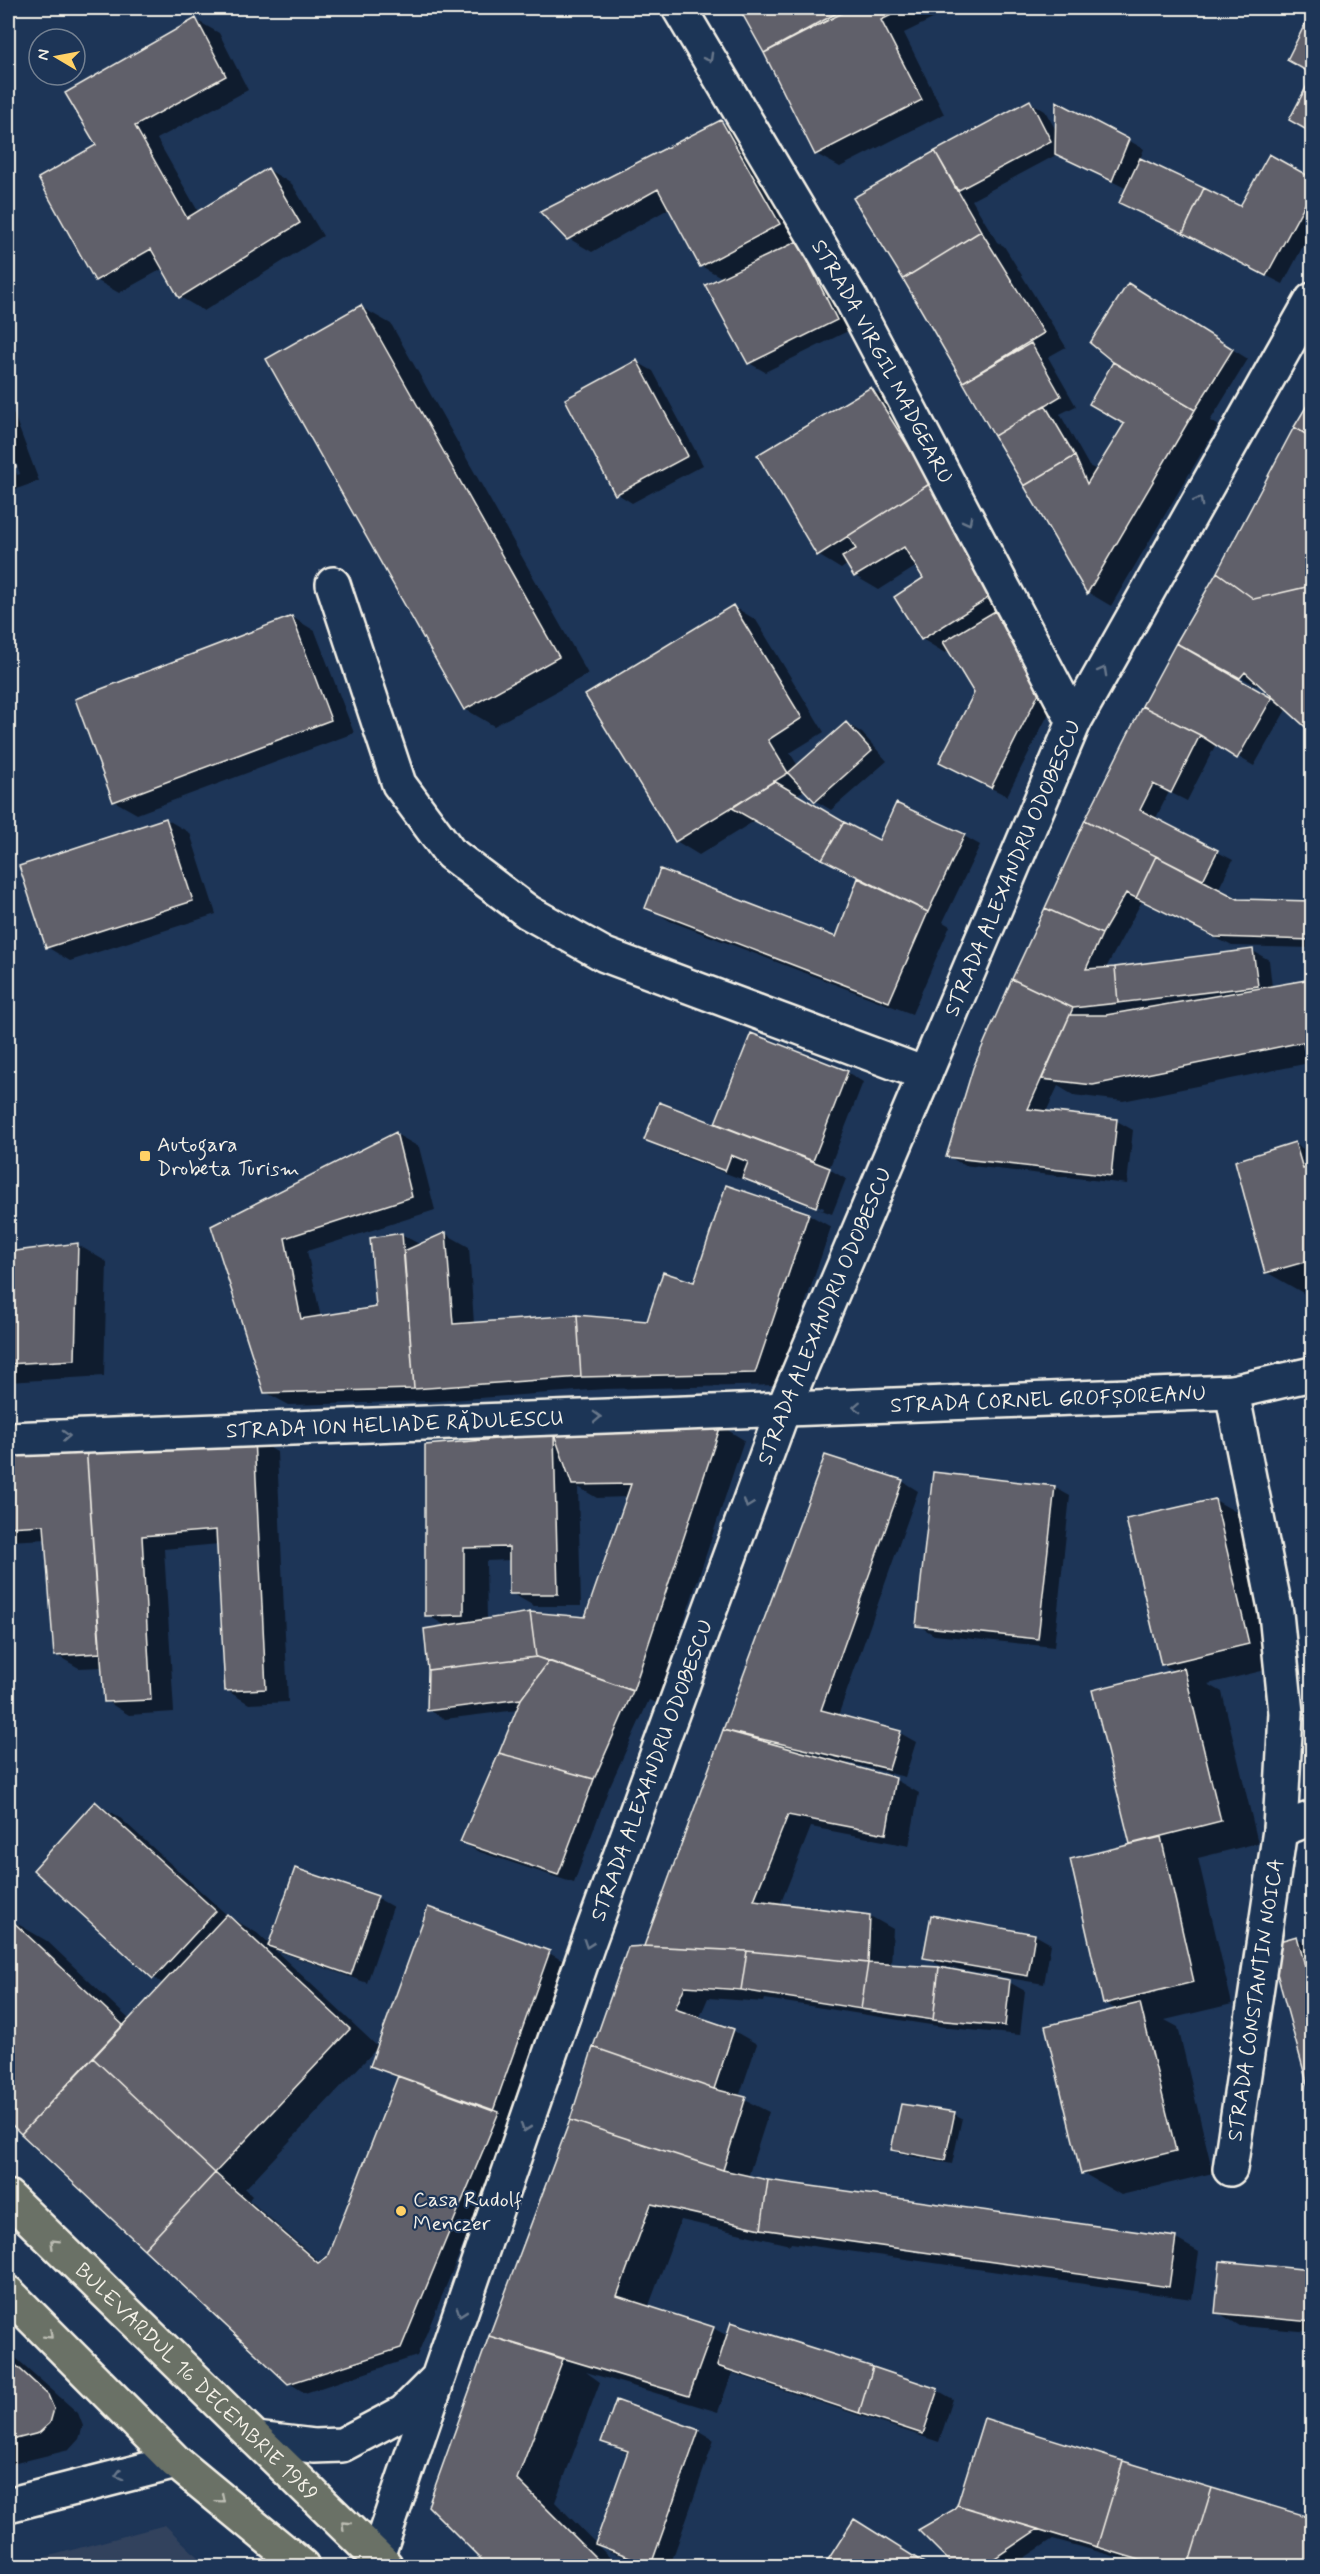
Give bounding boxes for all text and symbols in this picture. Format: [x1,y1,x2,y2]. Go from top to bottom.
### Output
north arrow [27,27,87,87]
text: N [32,48,55,62]
one-way arrow [702,52,713,62]
street label: STRADA VIRGIL MADGEARU [804,235,959,489]
one-way arrow [1192,497,1203,507]
one-way arrow [961,515,972,525]
one-way arrow [1096,667,1107,677]
street label: STRADA ALEXANDRU ODOBESCU [938,716,1088,1021]
place label: Autogara Drobeta Turism [157,1131,299,1183]
marker: Autogara Drobeta Turism [138,1149,152,1163]
street label: STRADA ALEXANDRU ODOBESCU [751,1163,899,1469]
street label: STRADA CORNEL GROFȘOREANU [890,1380,1207,1420]
one-way arrow [853,1400,862,1413]
street label: STRADA ION HELIADE RĂDULESCU [226,1405,564,1446]
one-way arrow [592,1410,601,1423]
one-way arrow [61,1430,70,1443]
one-way arrow [743,1498,756,1509]
street label: STRADA ALEXANDRU ODOBESCU [584,1616,720,1925]
street label: STRADA CONSTANTIN NOICA [1221,1857,1291,2143]
one-way arrow [583,1938,596,1949]
one-way arrow [519,2122,532,2133]
place label: Casa Rudolf Menczer [413,2186,522,2238]
marker: Casa Rudolf Menczer [394,2204,408,2218]
one-way arrow [51,2240,62,2251]
street label: BULEVARDUL 16 DECEMBRIE 1989 [68,2257,324,2507]
one-way arrow [456,2306,468,2317]
one-way arrow [41,2327,52,2338]
one-way arrow [114,2468,124,2481]
one-way arrow [214,2492,225,2503]
one-way arrow [341,2522,352,2533]

